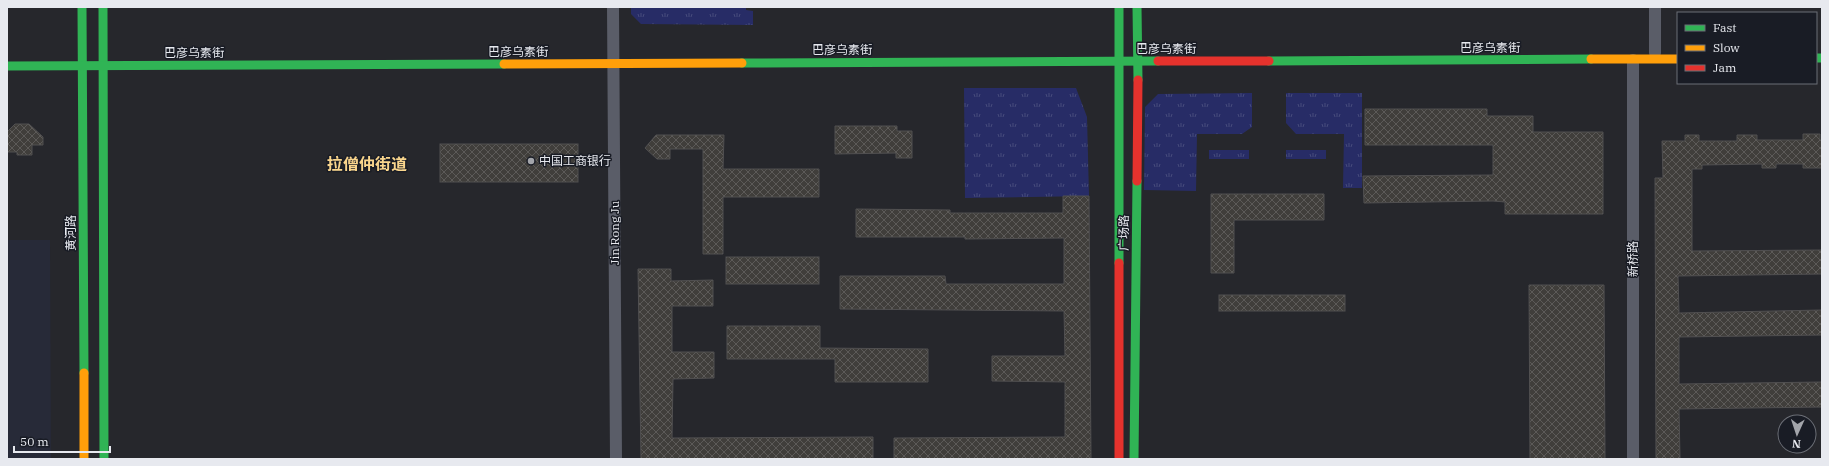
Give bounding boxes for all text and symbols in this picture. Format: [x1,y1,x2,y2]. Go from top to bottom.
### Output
legend [1677,12,1817,84]
text: Fast [1713,20,1737,35]
street label: 巴彦乌素街 [1460,40,1520,55]
text: Slow [1713,40,1740,55]
street label: 巴彦乌素街 [1136,41,1196,56]
street label: 巴彦乌素街 [812,42,872,57]
street label: 巴彦乌素街 [488,44,548,59]
street label: 巴彦乌素街 [164,45,224,60]
text: Jam [1713,60,1737,75]
place label: 中国工商银行 [539,153,611,168]
district label: 拉僧仲街道 [327,154,407,174]
marker: 中国工商银行 [526,156,536,166]
street label: Jin Rong Ju [607,200,622,265]
street label: 黄河路 [63,215,78,251]
street label: 广场路 [1116,215,1131,251]
street label: 新桥路 [1625,241,1640,277]
north arrow [1777,414,1817,454]
scale bar [14,428,110,454]
text: 50 m [20,434,49,449]
text: N [1791,437,1801,451]

